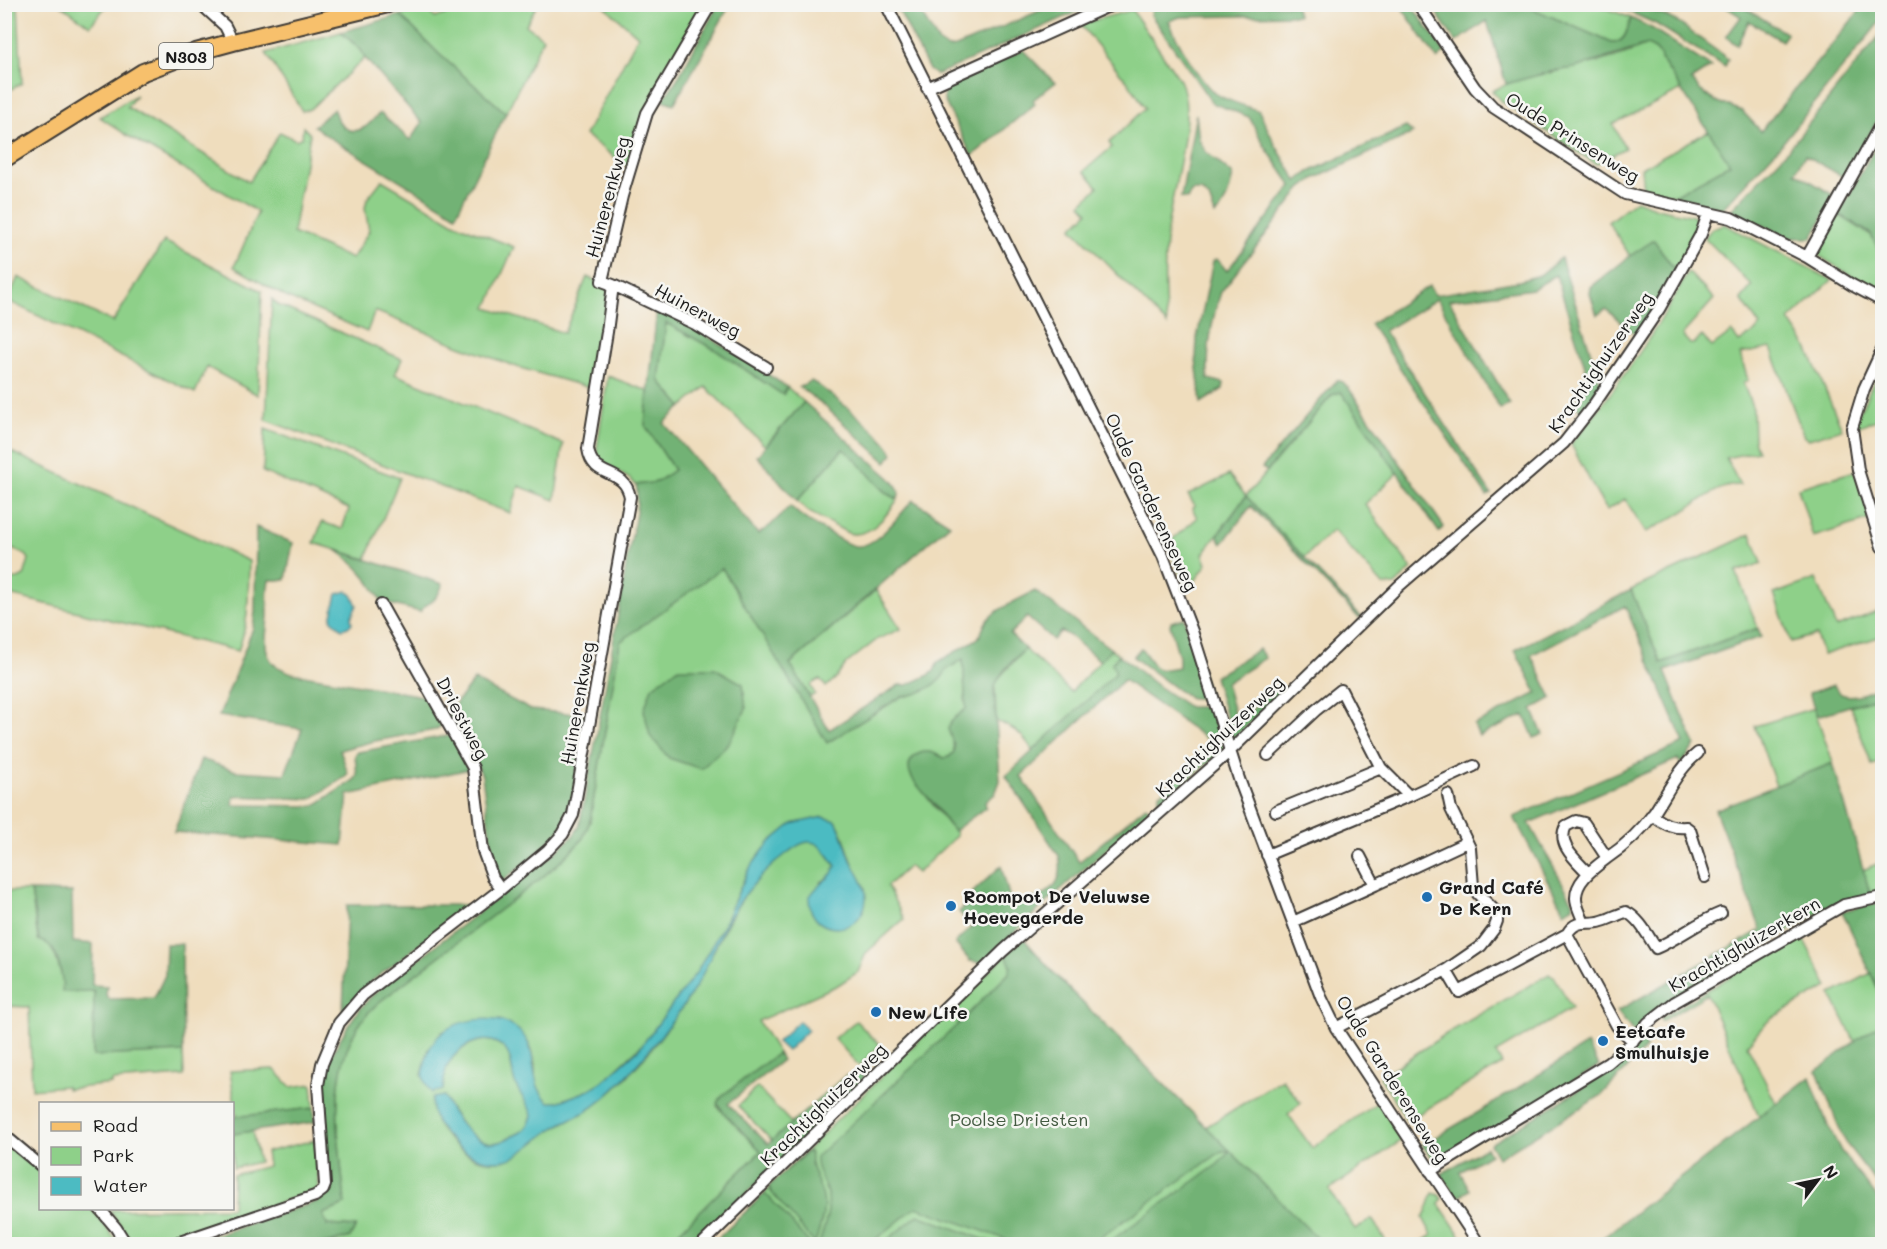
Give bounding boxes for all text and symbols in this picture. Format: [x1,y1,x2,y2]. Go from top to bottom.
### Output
road number: N303 [159,43,213,69]
street label: Oude Prinsenweg [1502,86,1644,188]
street label: Huinerenkweg [579,134,635,260]
street label: Huinerweg [651,277,745,343]
street label: Krachtighuizerweg [1542,287,1658,437]
street label: Oude Garderenseweg [1100,409,1204,595]
street label: Huinerenkweg [554,640,600,766]
street label: Krachtighuizerweg [1150,670,1288,802]
street label: Driestweg [431,673,495,763]
place label: Grand Café De Kern [1439,875,1544,920]
place label: Roompot De Veluwse Hoevegaerde [963,884,1150,929]
marker: Grand Café De Kern [1420,890,1434,904]
street label: Krachtighuizerkern [1664,891,1824,997]
marker: Roompot De Veluwse Hoevegaerde [944,899,958,913]
street label: Oude Garderenseweg [1331,990,1455,1168]
place label: New Life [888,1000,968,1024]
marker: New Life [869,1005,883,1019]
place label: Eetcafe Smulhuisje [1615,1019,1709,1064]
marker: Eetcafe Smulhuisje [1596,1034,1610,1048]
street label: Krachtighuizerweg [755,1037,891,1171]
legend [39,1102,234,1210]
park label: Poolse Driesten [950,1107,1088,1131]
text: Road [93,1113,138,1137]
text: Park [93,1143,134,1167]
north arrow [1788,1150,1848,1210]
text: N [1819,1161,1843,1183]
text: Water [93,1173,148,1197]

